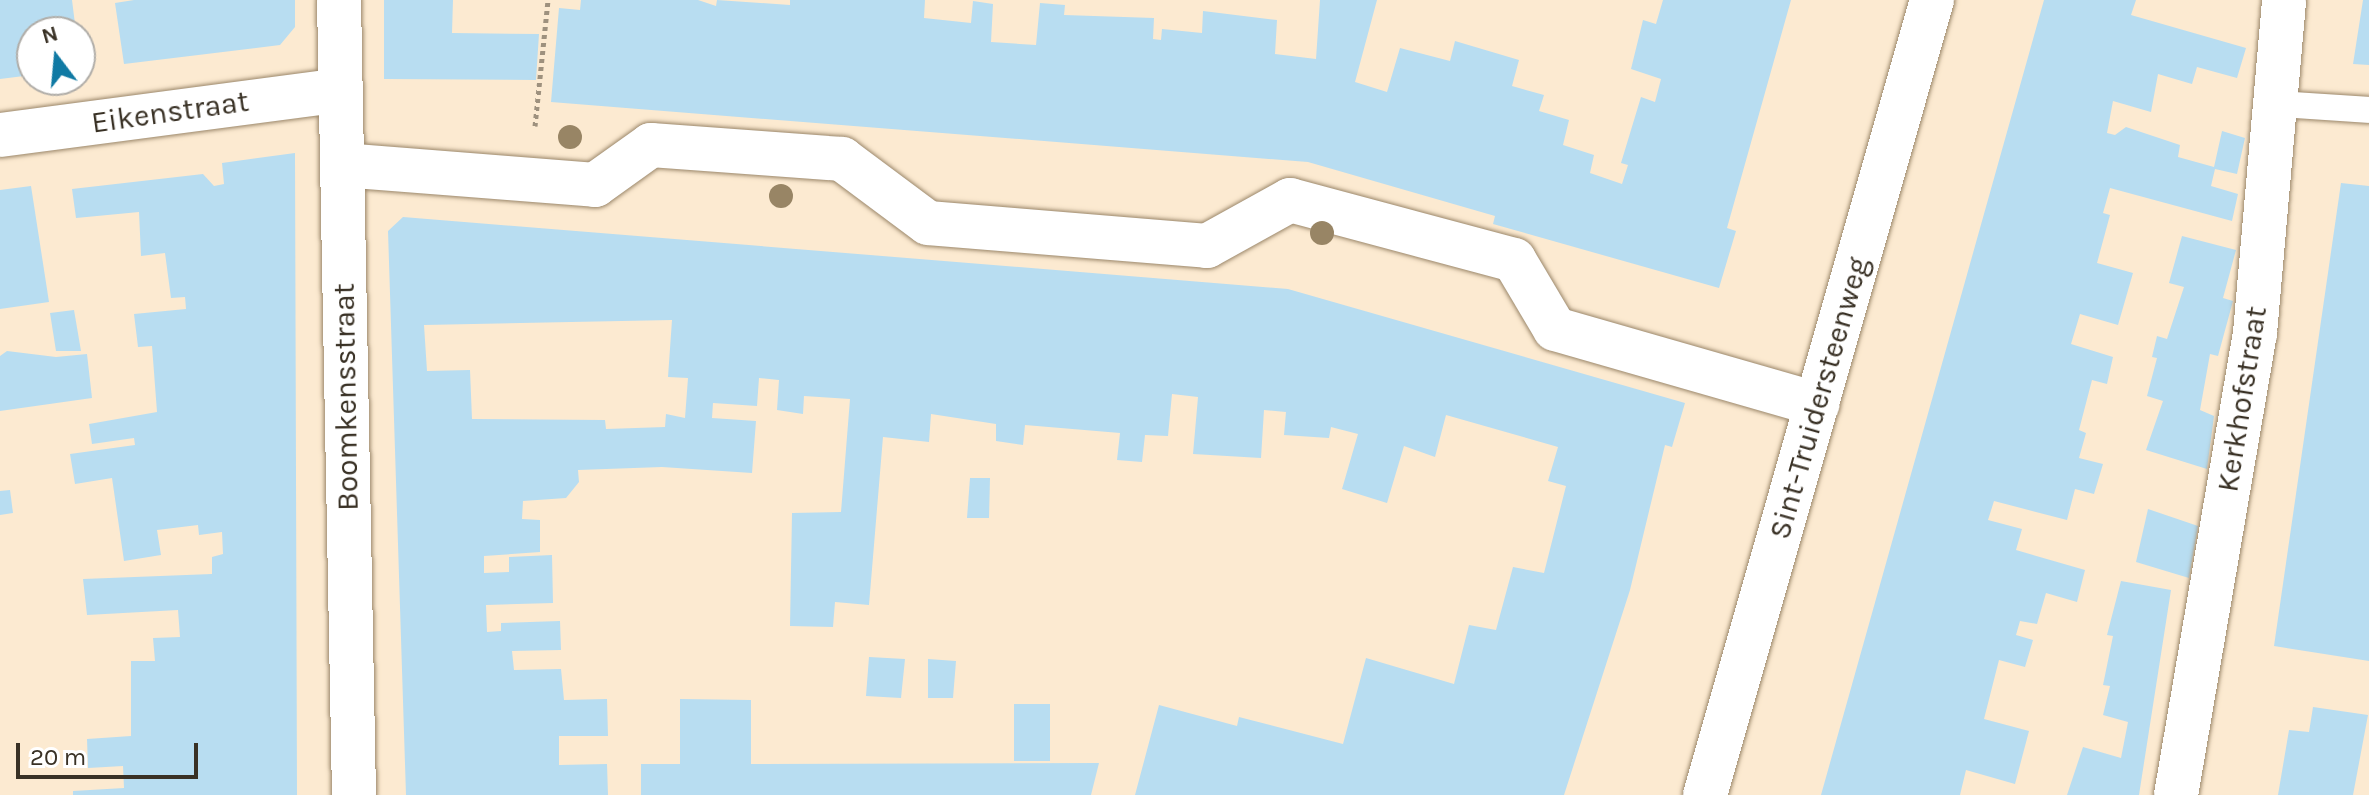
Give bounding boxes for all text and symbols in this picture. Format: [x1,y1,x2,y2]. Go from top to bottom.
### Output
north arrow [16,16,96,96]
text: N [39,20,61,50]
street label: Eikenstraat [89,83,251,141]
street label: Sint-Truidersteenweg [1761,253,1877,543]
street label: Boomkensstraat [326,283,366,511]
street label: Kerkhofstraat [2210,304,2274,494]
scale bar [20,727,202,777]
text: 20 m [30,743,86,771]

